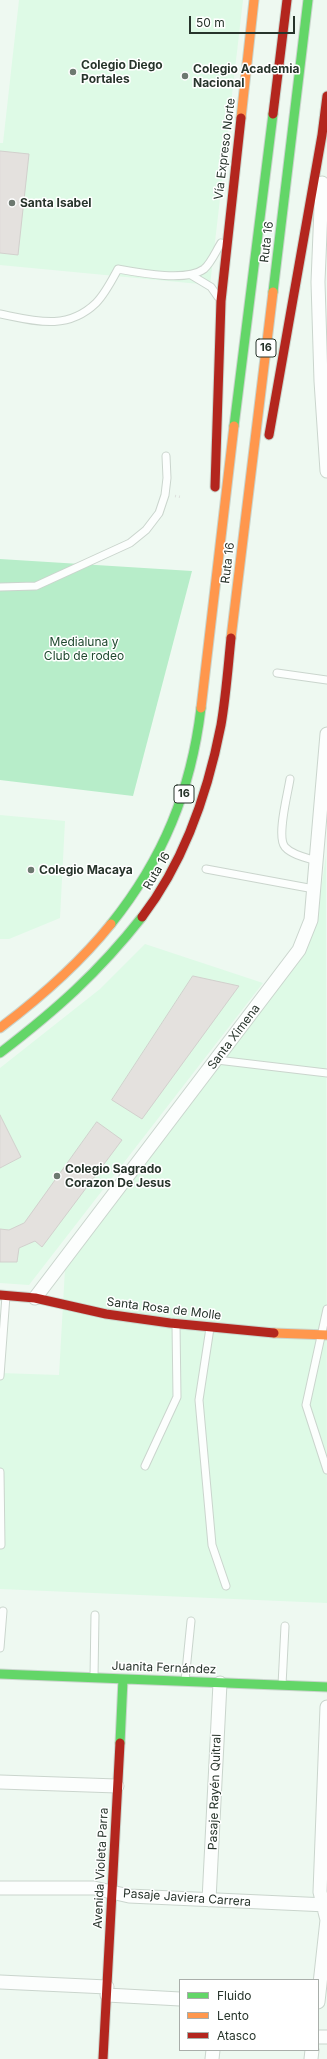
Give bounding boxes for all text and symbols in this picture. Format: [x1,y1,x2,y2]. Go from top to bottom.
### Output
scale bar [191,8,297,34]
text: 50 m [196,15,225,30]
place label: Colegio Diego Portales [81,58,163,86]
place label: Colegio Academia Nacional [193,62,299,90]
marker: Colegio Diego Portales [68,67,78,77]
marker: Colegio Academia Nacional [180,71,190,81]
street label: Vía Expreso Norte [212,97,238,201]
place label: Santa Isabel [20,196,92,210]
marker: Santa Isabel [7,198,17,208]
street label: Ruta 16 [257,221,277,263]
road number: 16 [256,339,276,357]
street label: Ruta 16 [218,542,238,584]
park label: Medialuna y Club de rodeo [44,635,124,663]
road number: 16 [174,785,194,803]
street label: Ruta 16 [140,850,174,892]
place label: Colegio Macaya [39,863,133,877]
marker: Colegio Macaya [26,865,36,875]
street label: Santa Ximena [205,1001,263,1073]
place label: Colegio Sagrado Corazon De Jesus [65,1162,171,1190]
marker: Colegio Sagrado Corazon De Jesus [52,1171,62,1181]
street label: Santa Rosa de Molle [106,1295,222,1323]
street label: Juanita Fernández [111,1659,217,1677]
street label: Pasaje Rayén Quitral [206,1734,224,1850]
street label: Avenida Violeta Parra [91,1807,111,1929]
street label: Pasaje Javiera Carrera [123,1886,251,1910]
legend [179,1979,319,2051]
text: Fluido [217,1988,252,2003]
text: Lento [217,2008,249,2023]
text: Atasco [217,2028,256,2043]

